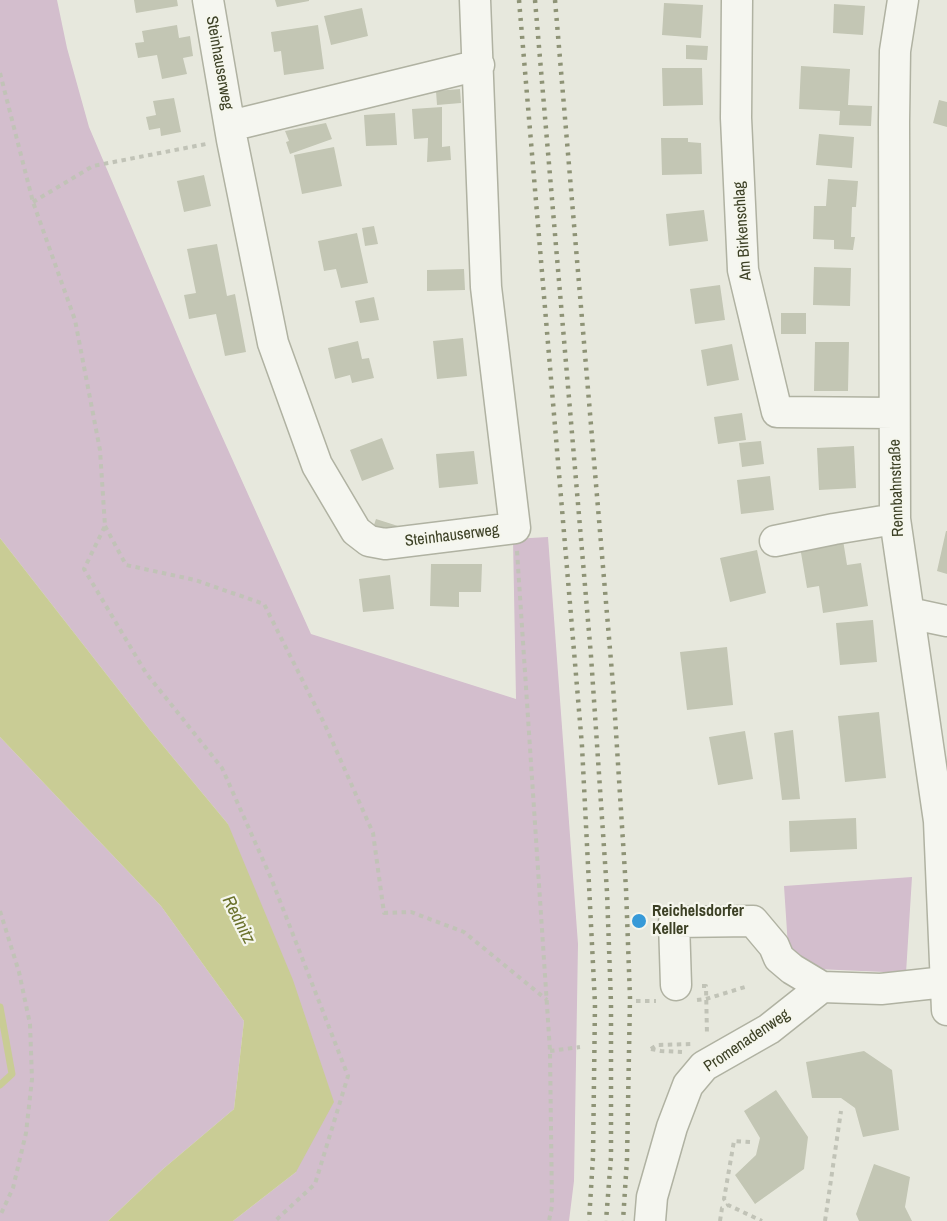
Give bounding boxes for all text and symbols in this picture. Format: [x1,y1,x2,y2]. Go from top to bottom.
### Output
street label: Steinhauserweg [201,15,237,111]
street label: Am Birkenschlag [730,181,756,281]
street label: Rennbahnstraße [886,439,908,537]
street label: Steinhauserweg [404,521,500,551]
water label: Rednitz [217,892,259,948]
place label: Reichelsdorfer Keller [652,902,744,940]
marker: Reichelsdorfer Keller [630,912,648,930]
street label: Promenadenweg [701,1005,793,1077]

